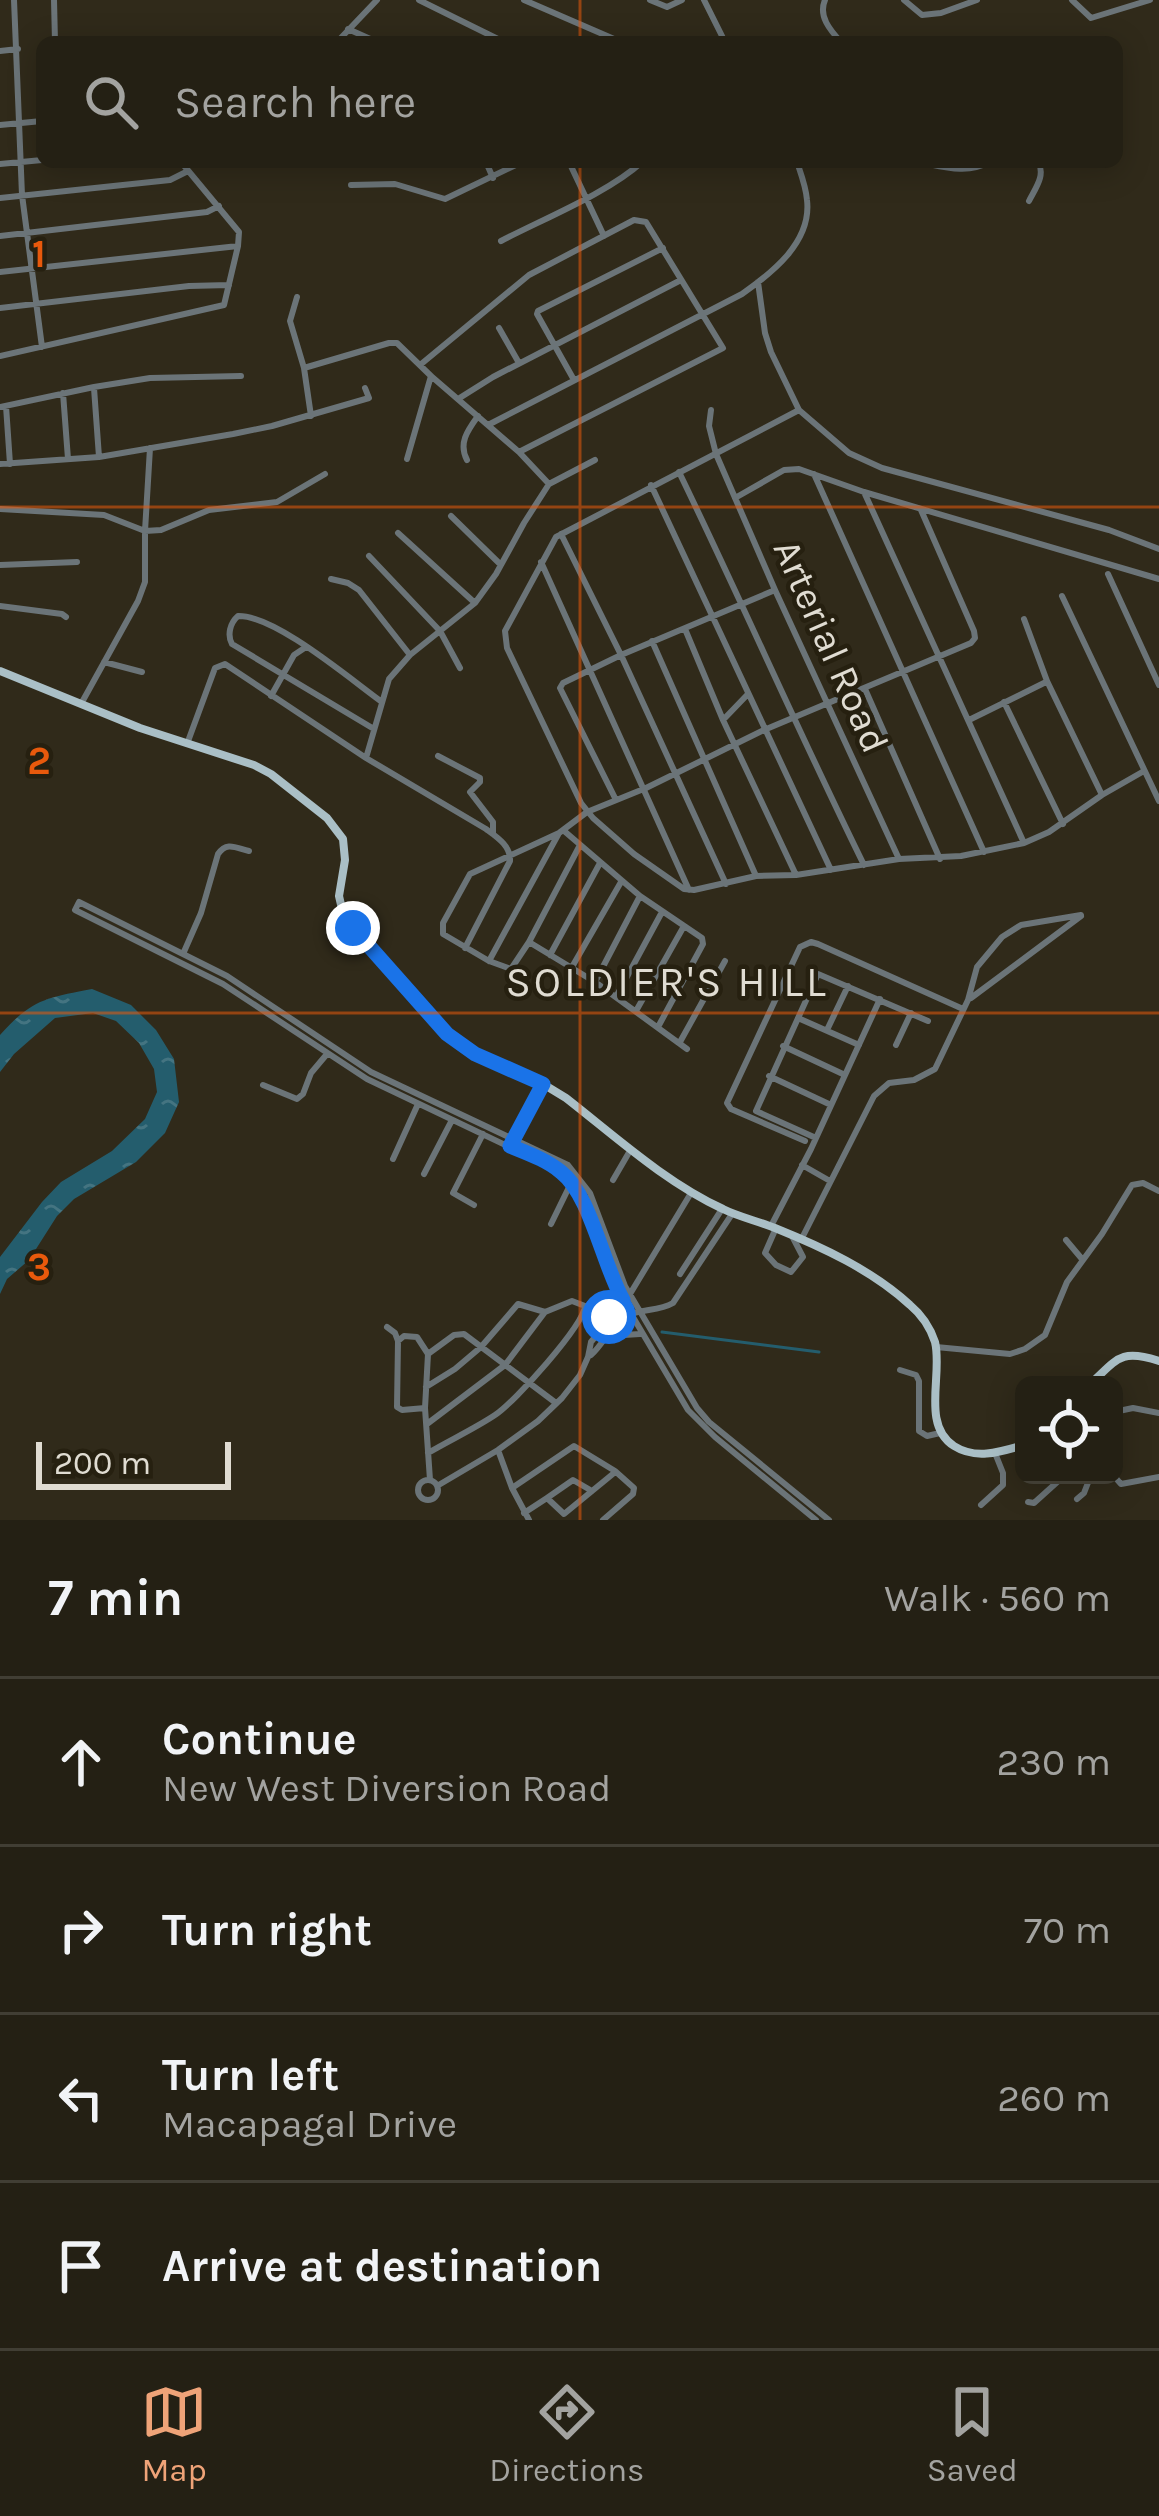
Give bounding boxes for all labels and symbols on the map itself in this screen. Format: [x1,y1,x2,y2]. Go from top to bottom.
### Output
text: 1 [32,231,46,277]
street label: Arterial Road [764,532,898,760]
text: 2 [27,738,51,784]
route end [326,901,380,955]
district label: SOLDIER'S HILL [505,957,829,1007]
text: 3 [27,1244,51,1290]
route start [582,1290,636,1344]
scale bar [36,1436,231,1489]

